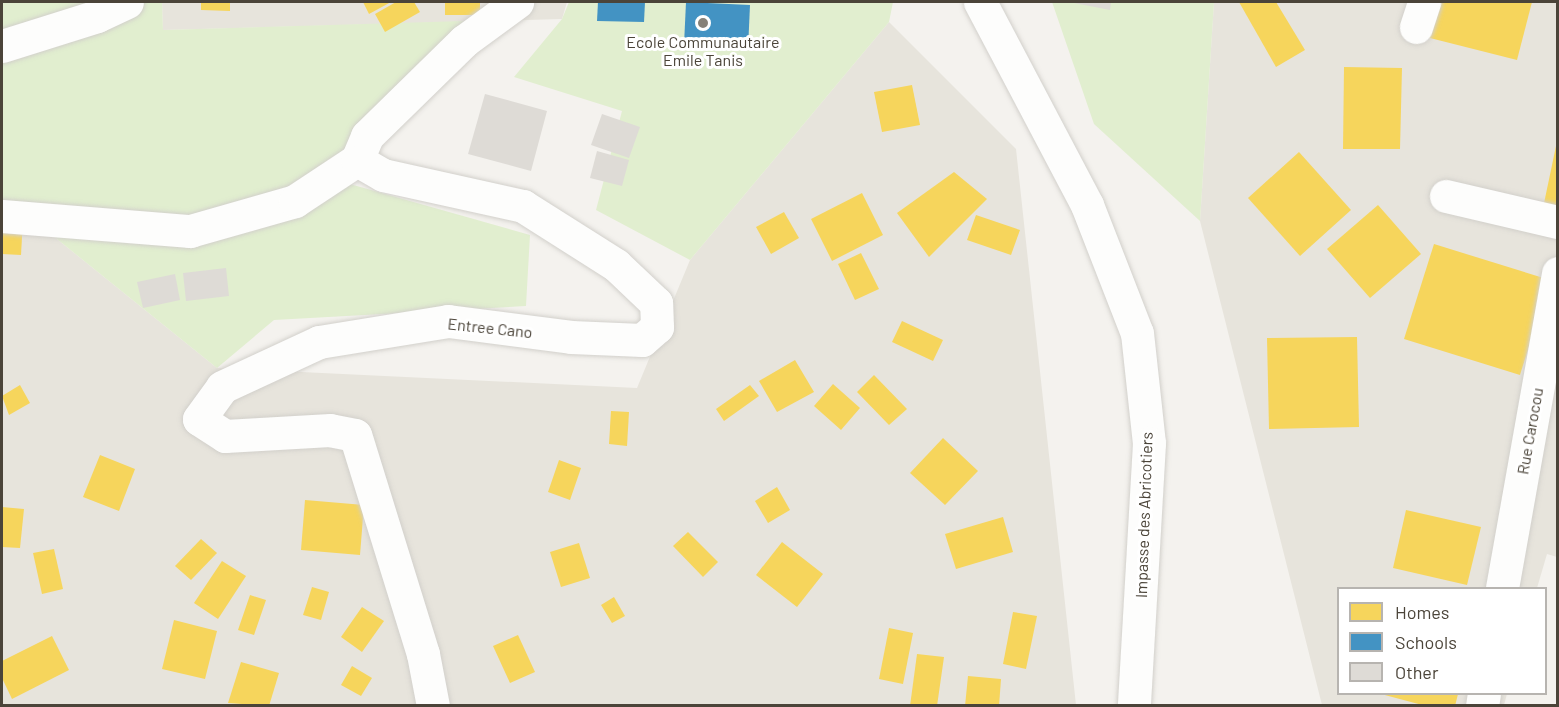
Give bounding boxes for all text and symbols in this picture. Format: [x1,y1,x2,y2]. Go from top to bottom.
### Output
marker: Ecole Communautaire Emile Tanis [696,16,710,30]
place label: Ecole Communautaire Emile Tanis [626,32,780,70]
street label: Entree Cano [447,314,533,342]
street label: Rue Carocou [1513,386,1547,476]
street label: Impasse des Abricotiers [1132,431,1156,599]
legend [1337,587,1547,695]
text: Homes [1395,601,1449,623]
text: Schools [1395,631,1457,653]
text: Other [1395,661,1438,683]

